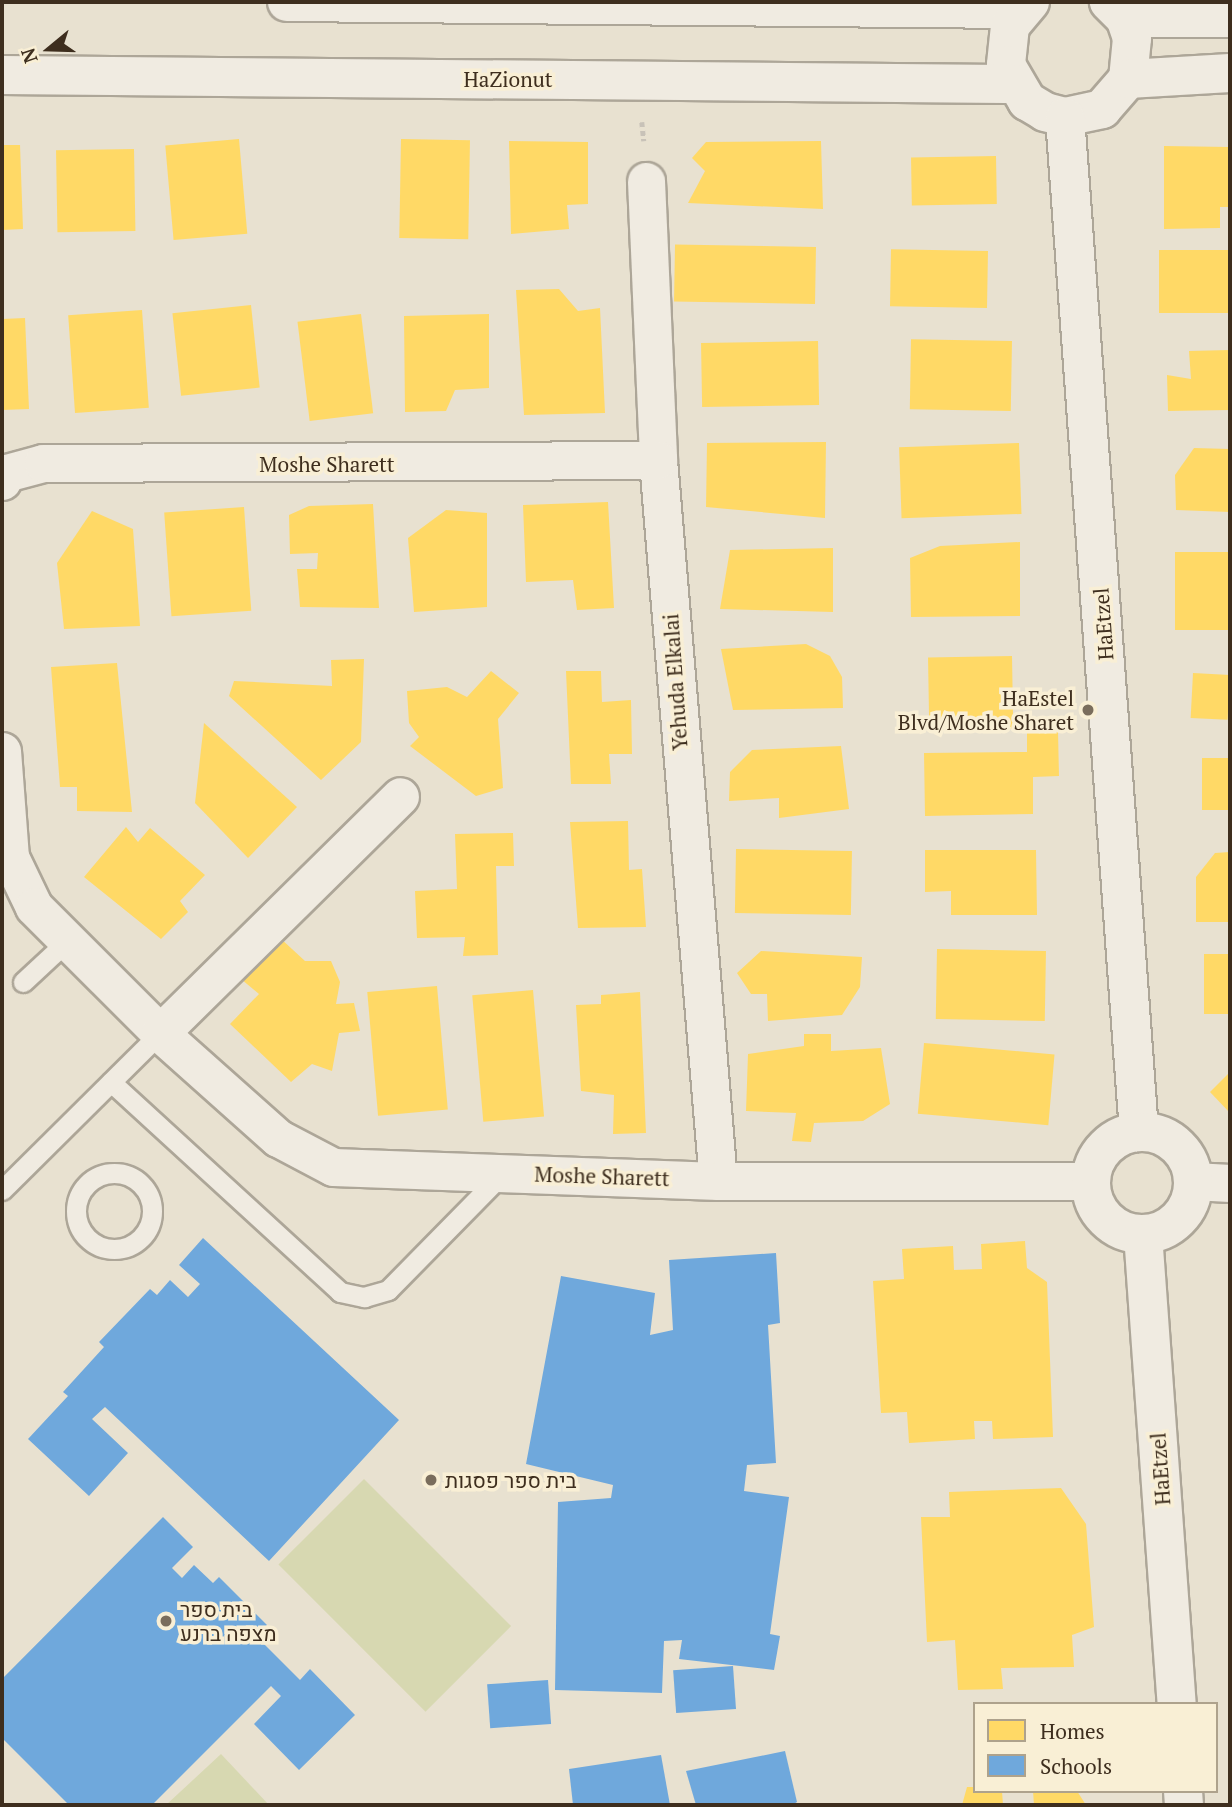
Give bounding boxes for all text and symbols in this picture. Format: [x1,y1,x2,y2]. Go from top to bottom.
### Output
north arrow [14,14,84,84]
text: N [15,45,43,67]
street label: HaZionut [464,66,552,92]
street label: Moshe Sharett [259,451,395,477]
street label: HaEtzel [1088,587,1118,661]
street label: Yehuda Elkalai [658,613,692,751]
place label: HaEstel Blvd/Moshe Sharet [898,685,1074,735]
marker: HaEstel Blvd/Moshe Sharet [1080,702,1096,718]
street label: Moshe Sharett [534,1161,670,1191]
street label: HaEtzel [1145,1432,1175,1506]
place label: בית ספר פסגות [445,1467,577,1493]
marker: בית ספר פסגות [423,1472,439,1488]
place label: בית ספר מצפה ברנע [180,1596,277,1646]
marker: בית ספר מצפה ברנע [158,1613,174,1629]
legend [973,1702,1218,1793]
text: Homes [1040,1717,1105,1745]
text: Schools [1040,1752,1112,1780]

